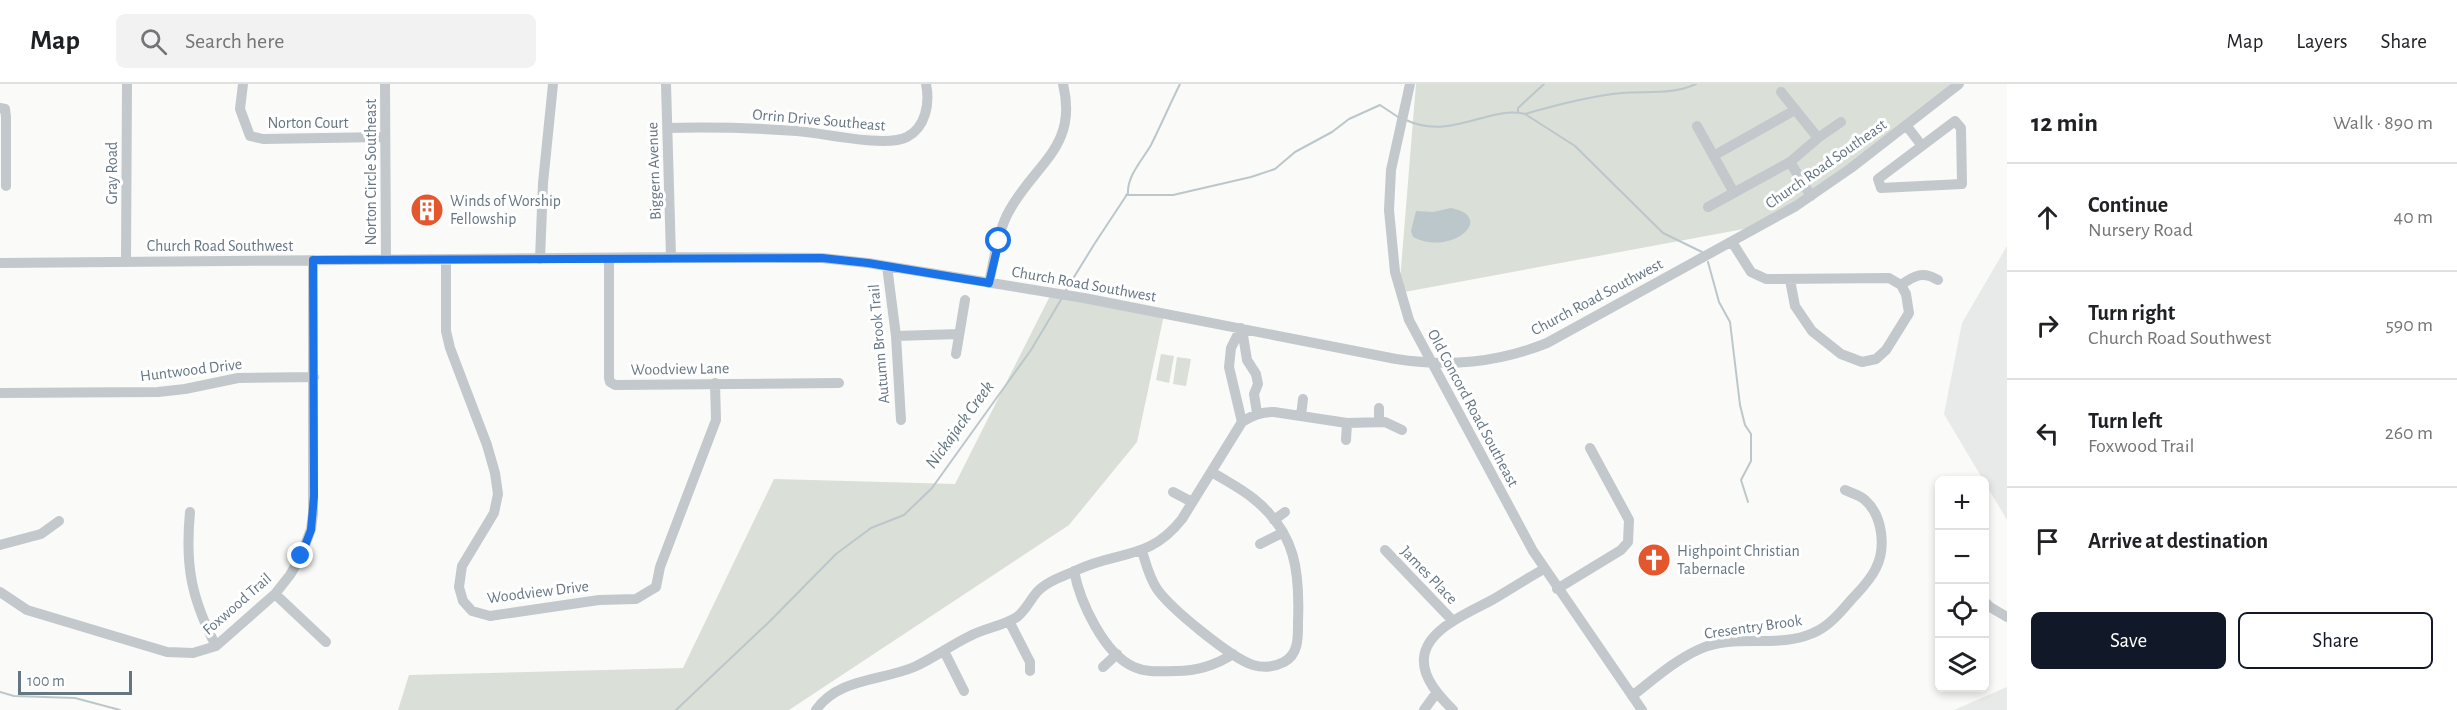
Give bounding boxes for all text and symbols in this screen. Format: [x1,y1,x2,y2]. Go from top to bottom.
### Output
search box [116,14,536,68]
icon: search [137,25,170,58]
text: Map [30,27,80,55]
text: Search here [185,30,284,52]
text: Map [2227,31,2263,52]
text: Layers [2296,31,2347,52]
text: Share [2380,31,2427,52]
street label: Norton Circle Southeast [363,99,379,245]
street label: Orrin Drive Southeast [752,106,886,134]
text: 12 min [2031,110,2098,136]
text: Walk · 890 m [2333,113,2433,133]
street label: Norton Court [267,115,349,131]
street label: Church Road Southeast [1762,116,1890,212]
street label: Biggern Avenue [644,122,664,220]
street label: Gray Road [104,142,121,204]
building icon: Winds of Worship Fellowship [409,192,445,228]
place label: Winds of Worship Fellowship [450,193,561,227]
text: Continue [2088,194,2168,216]
icon: ahead [2031,201,2064,234]
text: 40 m [2394,207,2433,227]
text: Nursery Road [2088,220,2193,240]
route start [985,227,1011,253]
street label: Church Road Southwest [147,238,293,254]
street label: Church Road Southwest [1528,255,1666,339]
street label: Church Road Southwest [1010,263,1158,305]
street label: Autumn Brook Trail [866,284,892,404]
text: Turn right [2088,302,2175,324]
icon: right [2031,309,2064,342]
text: 590 m [2385,315,2433,335]
street label: Old Concord Road Southeast [1425,327,1521,489]
text: Church Road Southwest [2088,328,2271,348]
street label: Huntwood Drive [139,356,243,384]
street label: Woodview Lane [631,360,729,378]
water label: Nickajack Creek [922,378,998,472]
text: Turn left [2088,410,2162,432]
icon: left [2031,417,2064,450]
text: 260 m [2385,423,2433,443]
text: Foxwood Trail [2088,436,2194,456]
map controls [1935,476,1989,692]
button: + [1935,476,1989,530]
icon: arrive [2031,525,2064,558]
button: − [1935,530,1989,584]
text: Arrive at destination [2088,530,2268,552]
route end [287,542,313,568]
church icon: Highpoint Christian Tabernacle [1636,542,1672,578]
street label: James Place [1398,543,1460,607]
place label: Highpoint Christian Tabernacle [1677,543,1800,577]
street label: Foxwood Trail [200,570,274,638]
street label: Woodview Drive [486,578,590,606]
button: locate [1935,584,1989,638]
street label: Cresentry Brook [1703,612,1804,643]
button: Save [2031,612,2226,669]
button: Share [2238,612,2433,669]
button: layers [1935,638,1989,692]
scale bar [18,668,132,696]
text: 100 m [27,673,65,689]

